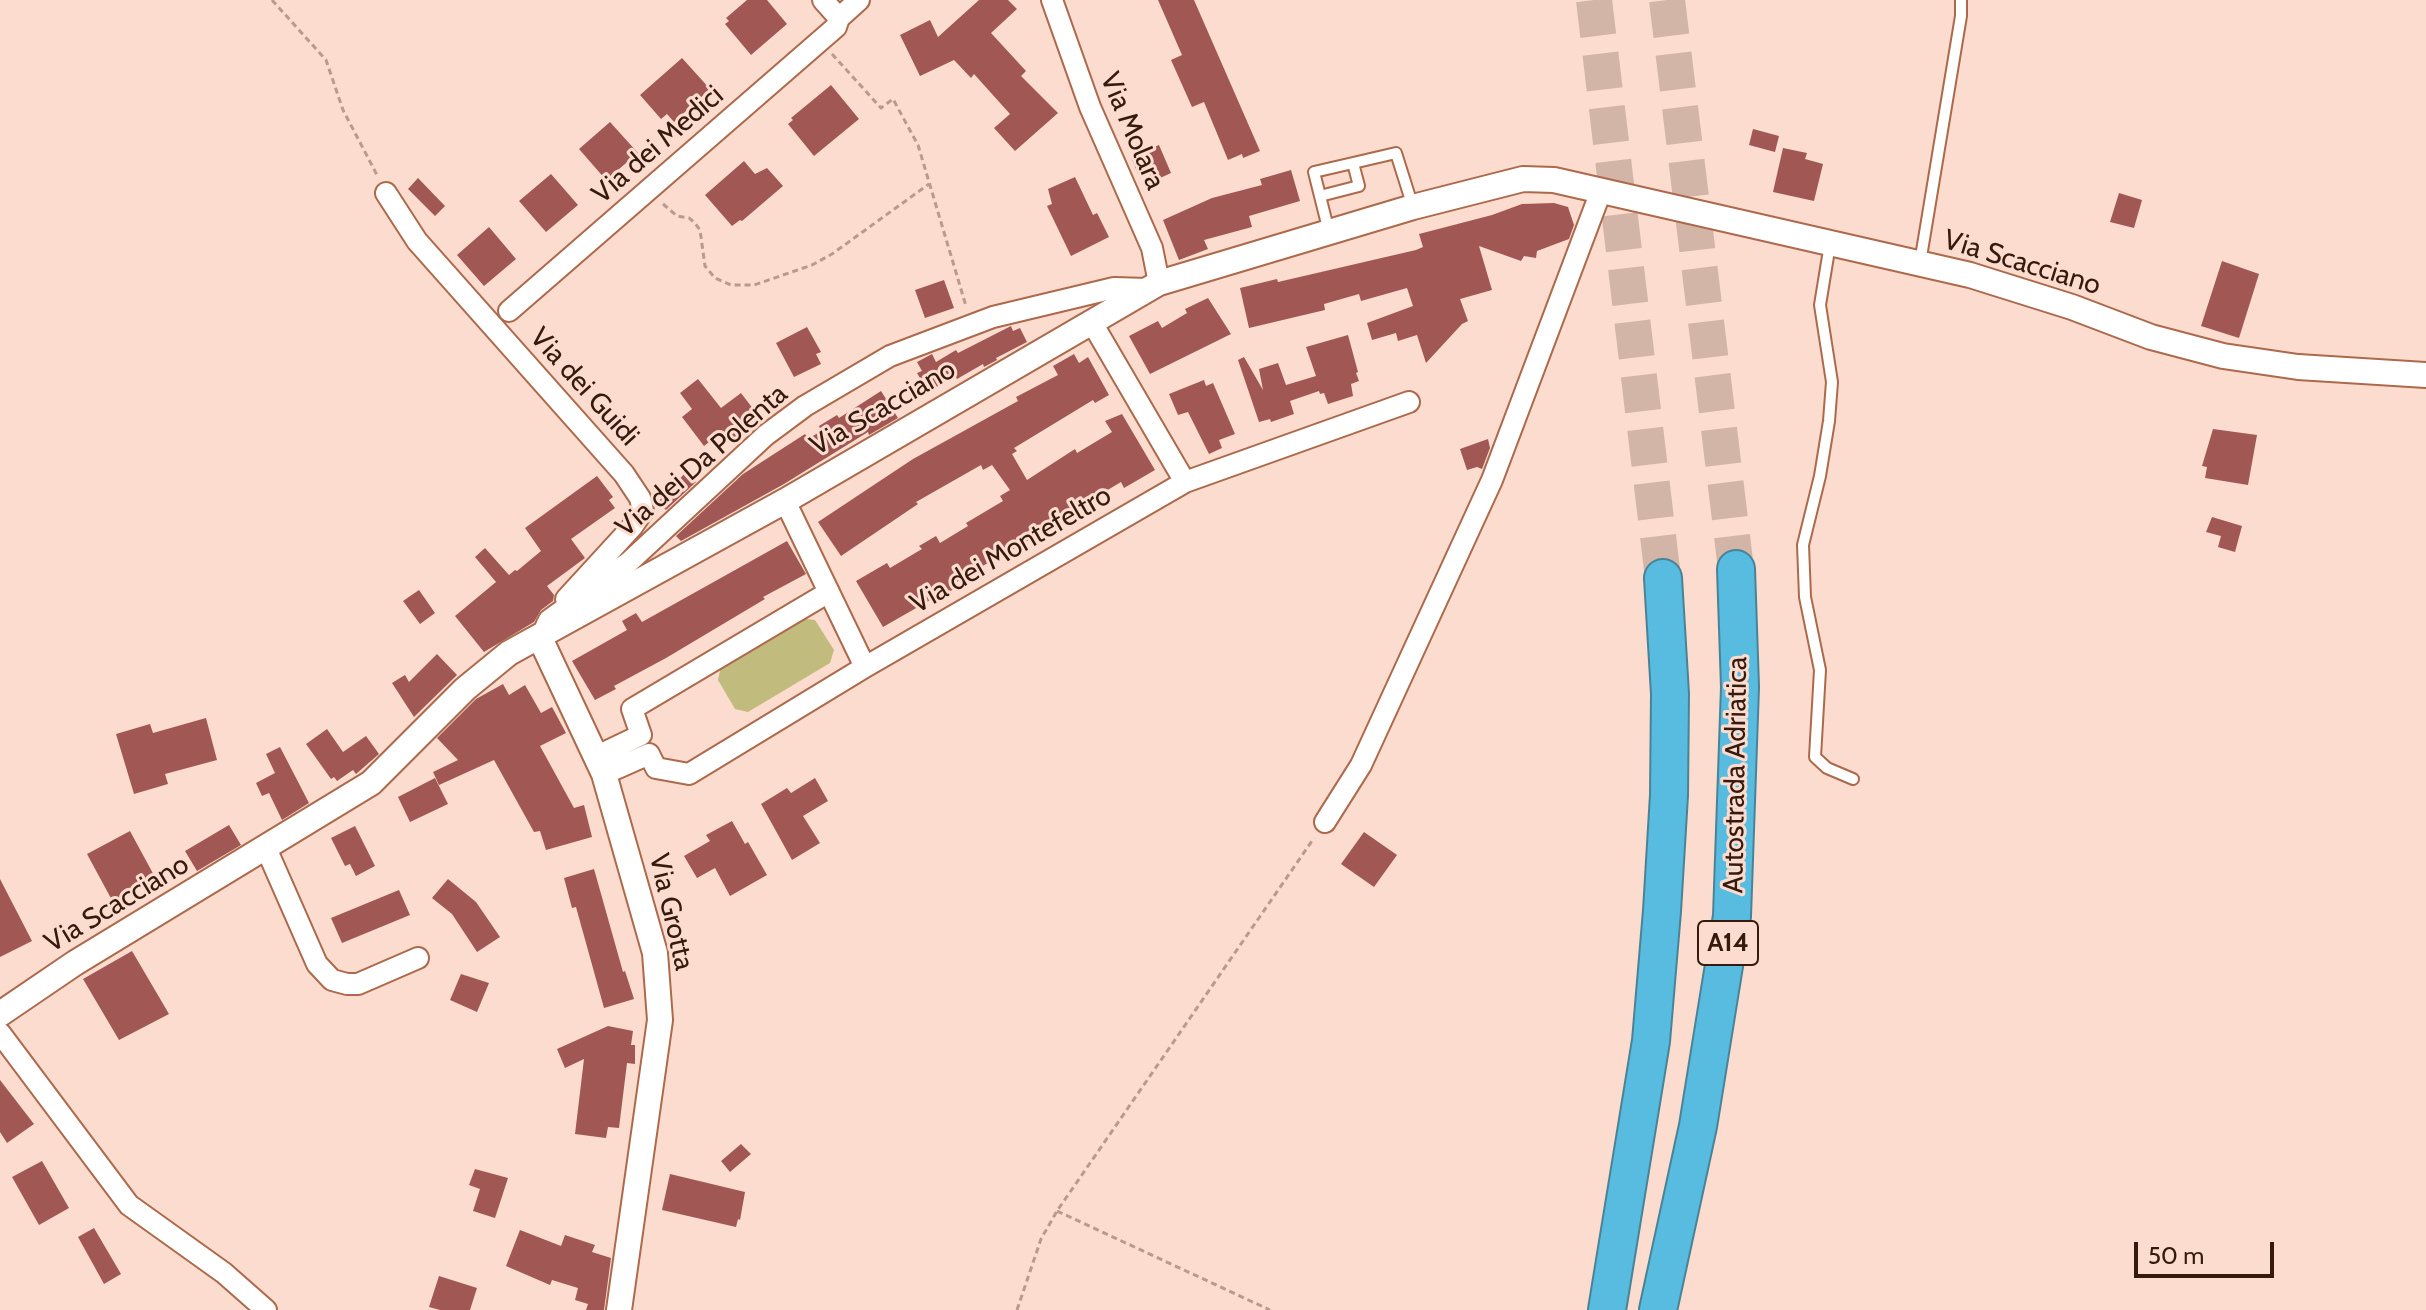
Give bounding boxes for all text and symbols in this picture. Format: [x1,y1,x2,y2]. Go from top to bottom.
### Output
street label: Via Molara [1092,67,1172,195]
street label: Via dei Medici [585,79,731,211]
street label: Via Scacciano [1940,223,2104,303]
street label: Via dei Guidi [522,321,646,453]
street label: Via Scacciano [804,353,962,463]
street label: Via dei Da Polenta [609,377,795,545]
street label: Via dei Montefeltro [905,479,1117,621]
street label: Autostrada Adriatica [1717,656,1755,894]
street label: Via Scacciano [39,848,195,960]
street label: Via Grotta [641,850,701,974]
road number: A14 [1698,921,1758,965]
scale bar [2138,1226,2278,1276]
text: 50 m [2148,1241,2204,1270]

